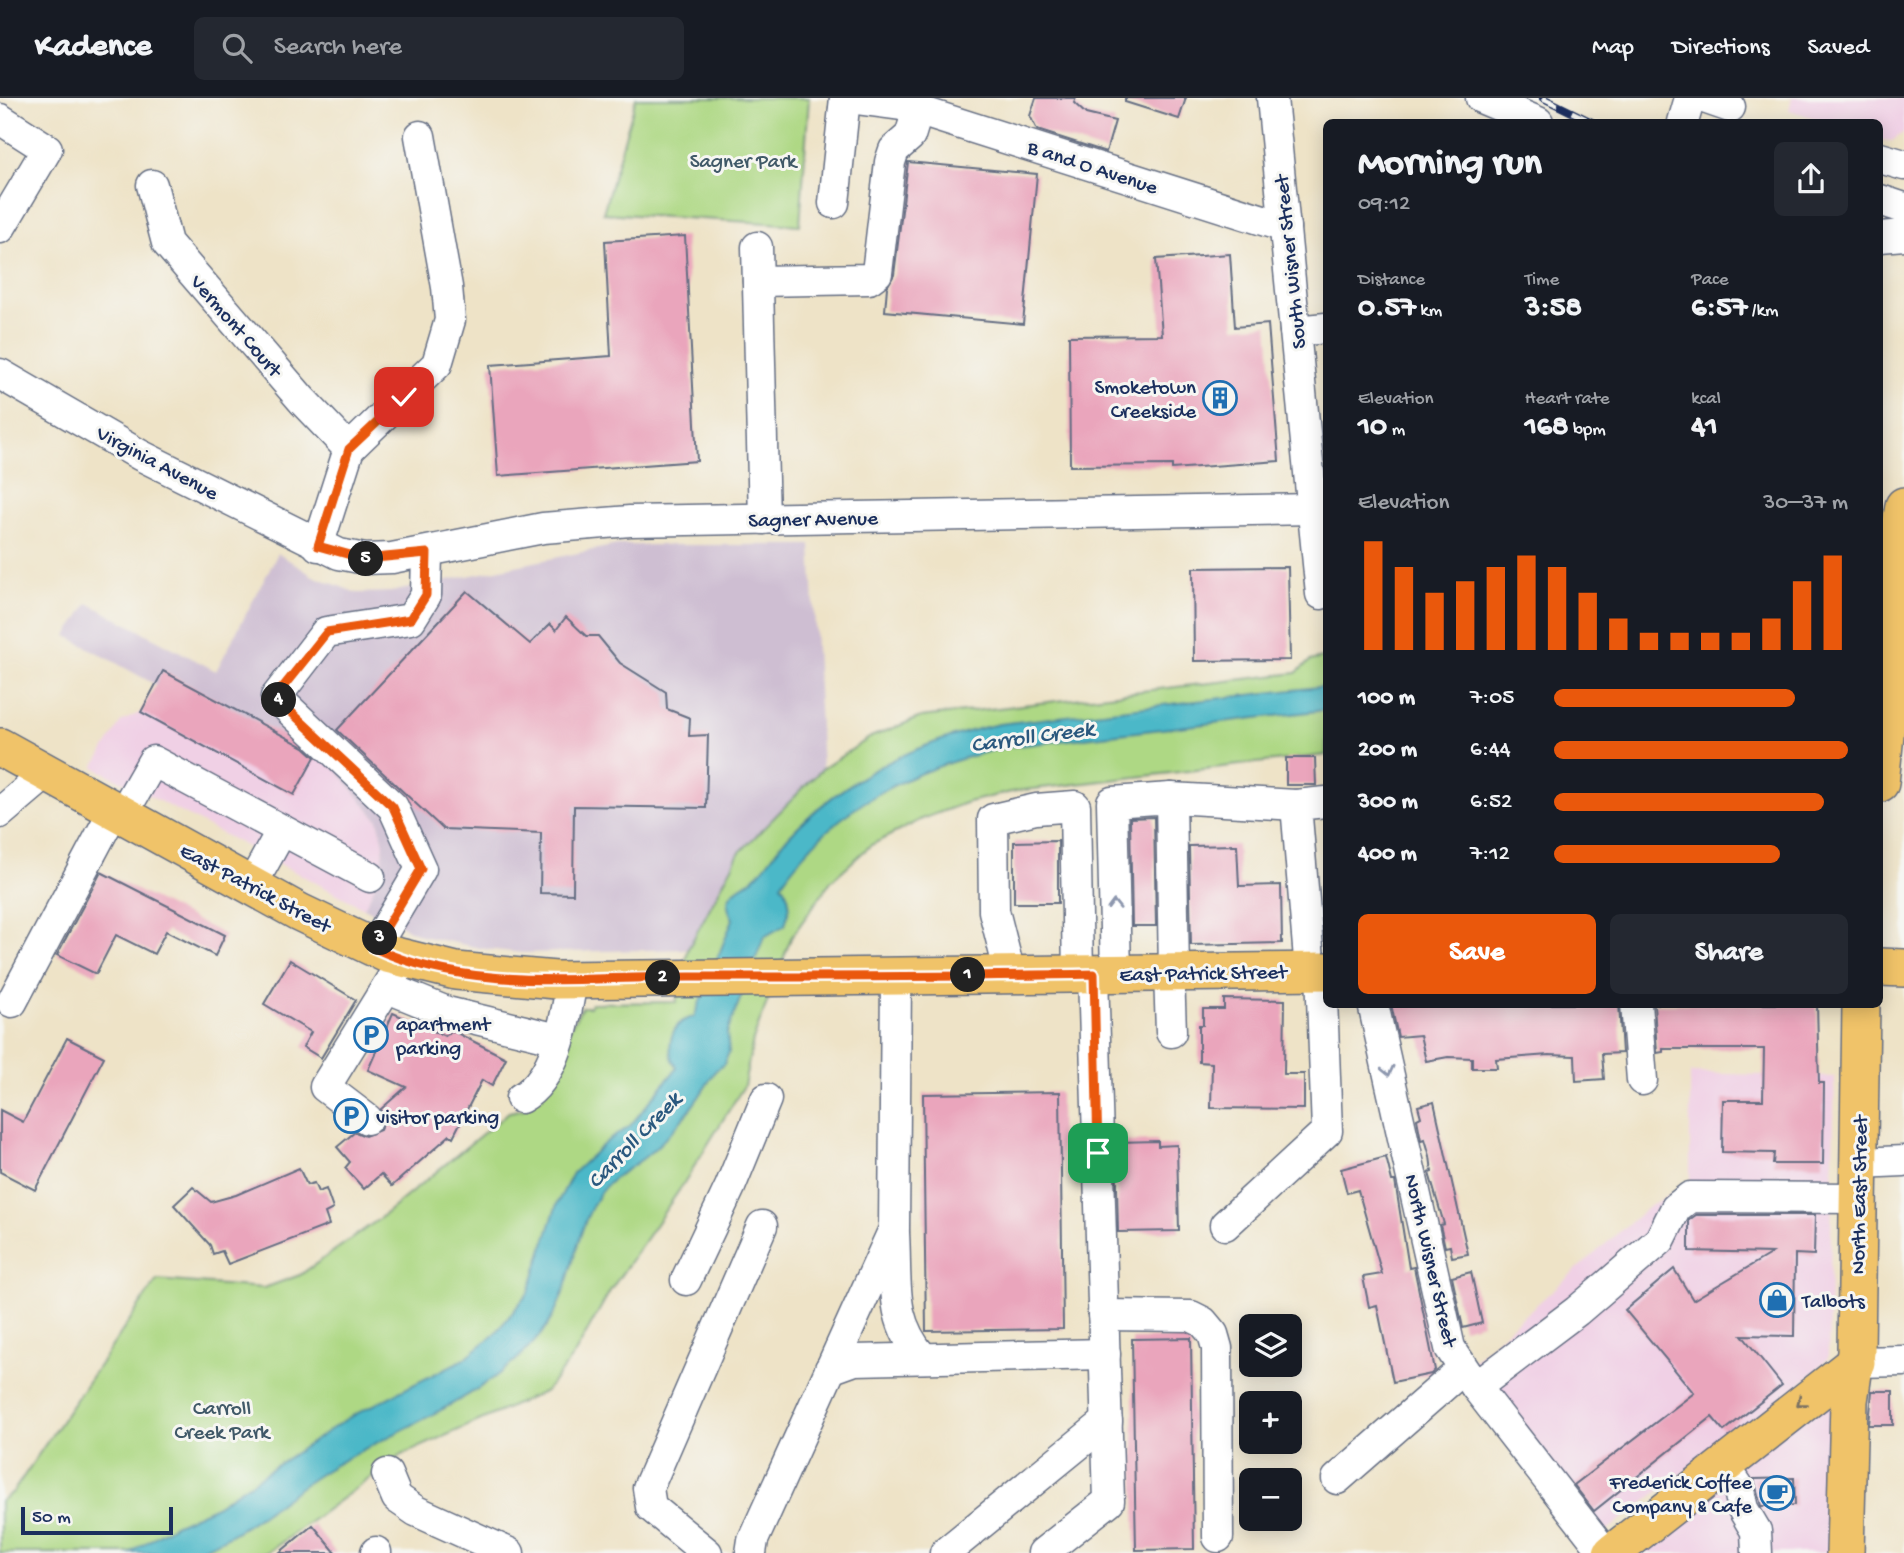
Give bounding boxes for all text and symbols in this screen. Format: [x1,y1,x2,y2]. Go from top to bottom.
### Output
search box [194,17,684,80]
text: Kadence [35,29,152,67]
icon: search [218,29,256,67]
text: Search here [274,33,402,64]
text: Map [1592,34,1634,63]
text: Directions [1672,34,1770,63]
text: Saved [1808,34,1869,63]
street label: B and O Avenue [1023,136,1161,202]
button: share [1774,142,1848,216]
text: Morning run [1358,143,1542,187]
park label: Sagner Park [690,151,799,176]
street label: South Wisner Street [1271,171,1314,350]
text: 09:12 [1358,191,1410,218]
text: Distance [1358,269,1425,292]
text: Time [1525,269,1559,292]
text: Pace [1691,269,1729,292]
street label: Vermont Court [182,270,287,385]
text: 0.57 [1358,292,1416,327]
text: 3:58 [1525,292,1582,327]
text: 6:57 [1691,292,1747,327]
text: km [1416,300,1442,323]
text: /km [1747,300,1778,323]
pin [374,367,434,427]
place label: Smoketown Creekside [1095,377,1197,426]
icon: check [385,378,423,416]
building icon: Smoketown Creekside [1201,379,1239,417]
text: Elevation [1358,388,1434,411]
text: Heart rate [1525,388,1610,411]
text: kcal [1691,388,1721,411]
text: 10 [1358,411,1387,446]
text: 168 [1525,411,1568,446]
text: 41 [1691,411,1718,446]
text: m [1387,419,1405,442]
text: bpm [1568,419,1606,442]
street label: Virginia Avenue [90,422,223,508]
text: Elevation [1358,490,1449,517]
text: 30–37 m [1763,490,1848,517]
street label: Sagner Avenue [748,508,879,535]
pin: 5 [348,542,384,576]
text: 5 [361,547,371,570]
pin: 4 [262,682,296,718]
text: 100 m [1358,685,1415,712]
text: 7:05 [1470,685,1514,712]
text: 4 [274,688,283,711]
water label: Carroll Creek [969,716,1098,760]
text: 200 m [1358,737,1417,764]
text: 6:44 [1470,737,1511,764]
text: 300 m [1358,789,1418,816]
text: 6:52 [1470,789,1512,816]
street label: East Patrick Street [175,840,336,942]
text: 400 m [1358,841,1417,868]
text: 7:12 [1470,841,1510,868]
one-way arrow [1107,899,1122,910]
button: Save [1358,914,1596,994]
button: Share [1610,914,1848,994]
pin: 3 [362,920,398,956]
text: 3 [375,926,384,949]
pin: 1 [950,958,986,992]
pin: 2 [646,960,680,996]
street label: East Patrick Street [1119,961,1289,989]
text: 1 [964,963,971,986]
text: 2 [658,966,667,989]
place label: apartment parking [395,1014,492,1063]
parking icon: apartment parking [352,1016,390,1054]
one-way arrow [1380,1065,1395,1077]
water label: Carroll Creek [583,1086,690,1195]
parking icon: visitor parking [332,1097,370,1135]
place label: visitor parking [376,1107,499,1132]
street label: North East Street [1848,1113,1875,1275]
pin [1068,1123,1128,1183]
icon: arrive [1079,1134,1117,1172]
street label: North Wisner Street [1397,1172,1461,1352]
shop icon: Talbots [1758,1281,1796,1319]
place label: Talbots [1801,1291,1866,1316]
map controls [1239,1314,1302,1531]
button: layers [1239,1314,1302,1377]
button: + [1239,1391,1302,1454]
one-way arrow [1797,1394,1809,1407]
park label: Carroll Creek Park [175,1398,272,1447]
button: − [1239,1468,1302,1531]
place label: Frederick Coffee Company & Cafe [1609,1472,1753,1521]
cafe icon: Frederick Coffee Company & Cafe [1758,1474,1796,1512]
scale bar [21,1504,173,1536]
text: 50 m [32,1507,71,1530]

